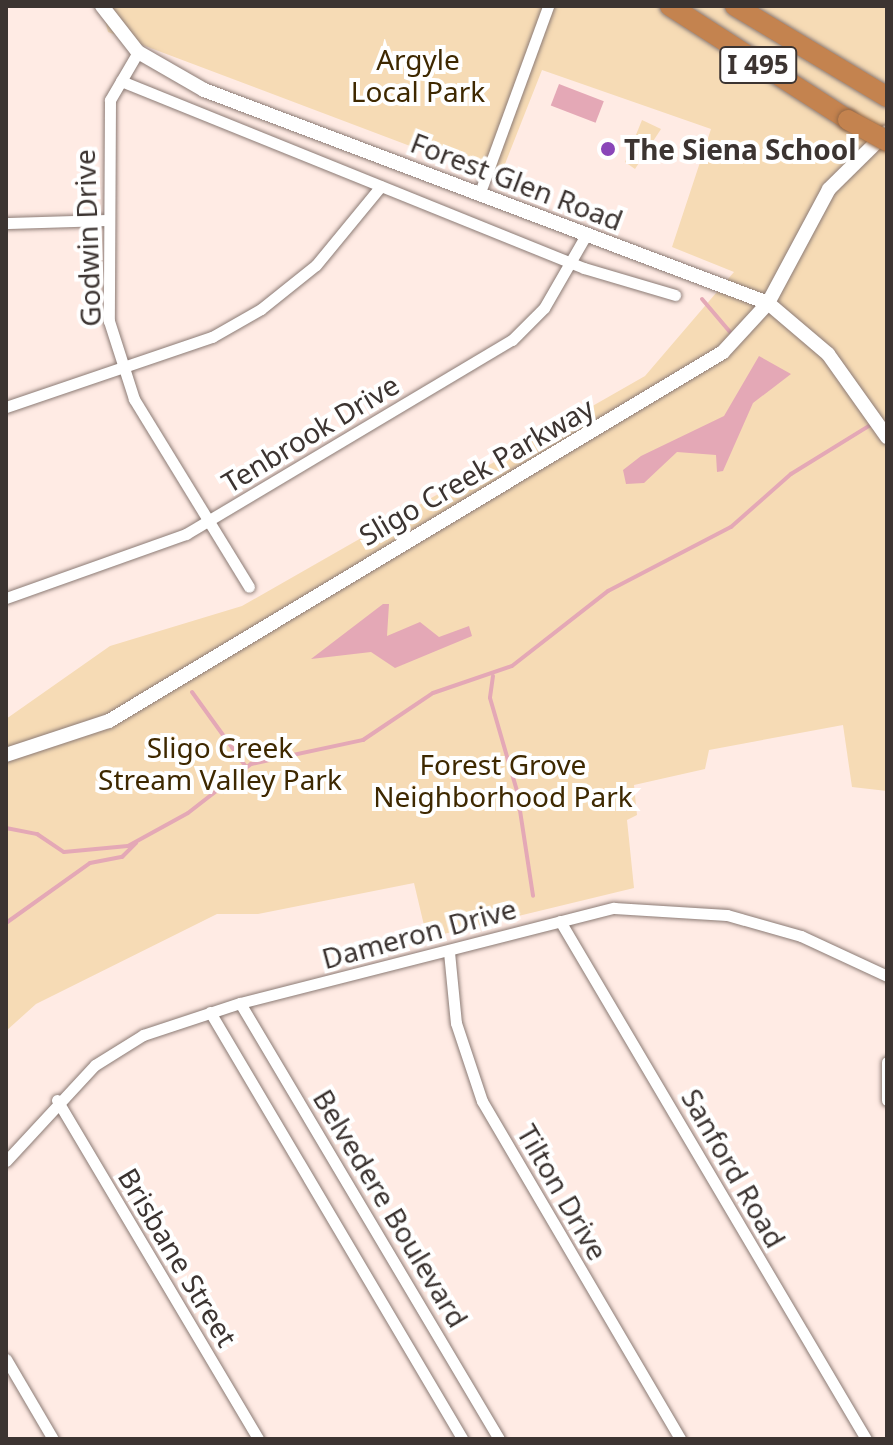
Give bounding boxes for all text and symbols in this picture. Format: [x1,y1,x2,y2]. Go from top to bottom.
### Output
park label: Argyle Local Park [351,42,485,108]
road number: I 495 [718,43,798,87]
street label: Forest Glen Road [406,125,628,237]
place label: The Siena School [624,132,857,166]
marker: The Siena School [599,140,617,158]
street label: Godwin Drive [67,149,107,327]
street label: Tenbrook Drive [216,367,404,499]
street label: Sligo Creek Parkway [353,390,599,552]
park label: Sligo Creek Stream Valley Park [98,730,342,796]
park label: Forest Grove Neighborhood Park [373,747,633,813]
street label: Dameron Drive [318,891,520,975]
street label: Belvedere Boulevard [307,1083,475,1333]
street label: Sanford Road [675,1083,793,1253]
street label: Tilton Drive [511,1118,615,1266]
street label: Brisbane Street [112,1162,244,1352]

